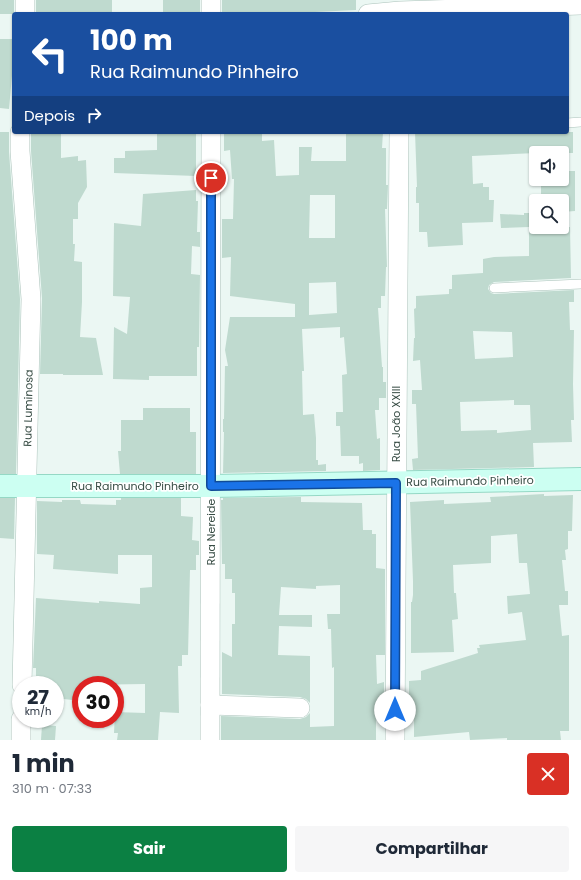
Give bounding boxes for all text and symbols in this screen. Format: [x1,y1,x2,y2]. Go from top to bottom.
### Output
text: 100 m [90,21,173,60]
icon: left [24,28,76,80]
text: Rua Raimundo Pinheiro [90,59,299,84]
icon: right [83,104,105,126]
text: Depois [24,105,75,126]
map controls [529,146,569,234]
button: sound [529,146,569,186]
pin [194,161,228,195]
icon: arrive [200,167,222,189]
button: search [529,194,569,234]
street label: Rua Luminosa [19,369,37,447]
street label: Rua João XXIII [388,386,404,462]
street label: Rua Raimundo Pinheiro [406,472,534,490]
street label: Rua Raimundo Pinheiro [71,478,199,494]
street label: Rua Nereide [203,499,219,565]
speed limit sign: 30 [72,676,124,728]
text: 27 [27,683,49,711]
position arrow [374,689,416,731]
text: km/h [25,704,51,719]
text: 1 min [12,747,75,780]
button: close [527,753,569,795]
text: 310 m · 07:33 [12,779,92,798]
button: Sair [12,826,287,872]
button: Compartilhar [295,826,569,872]

